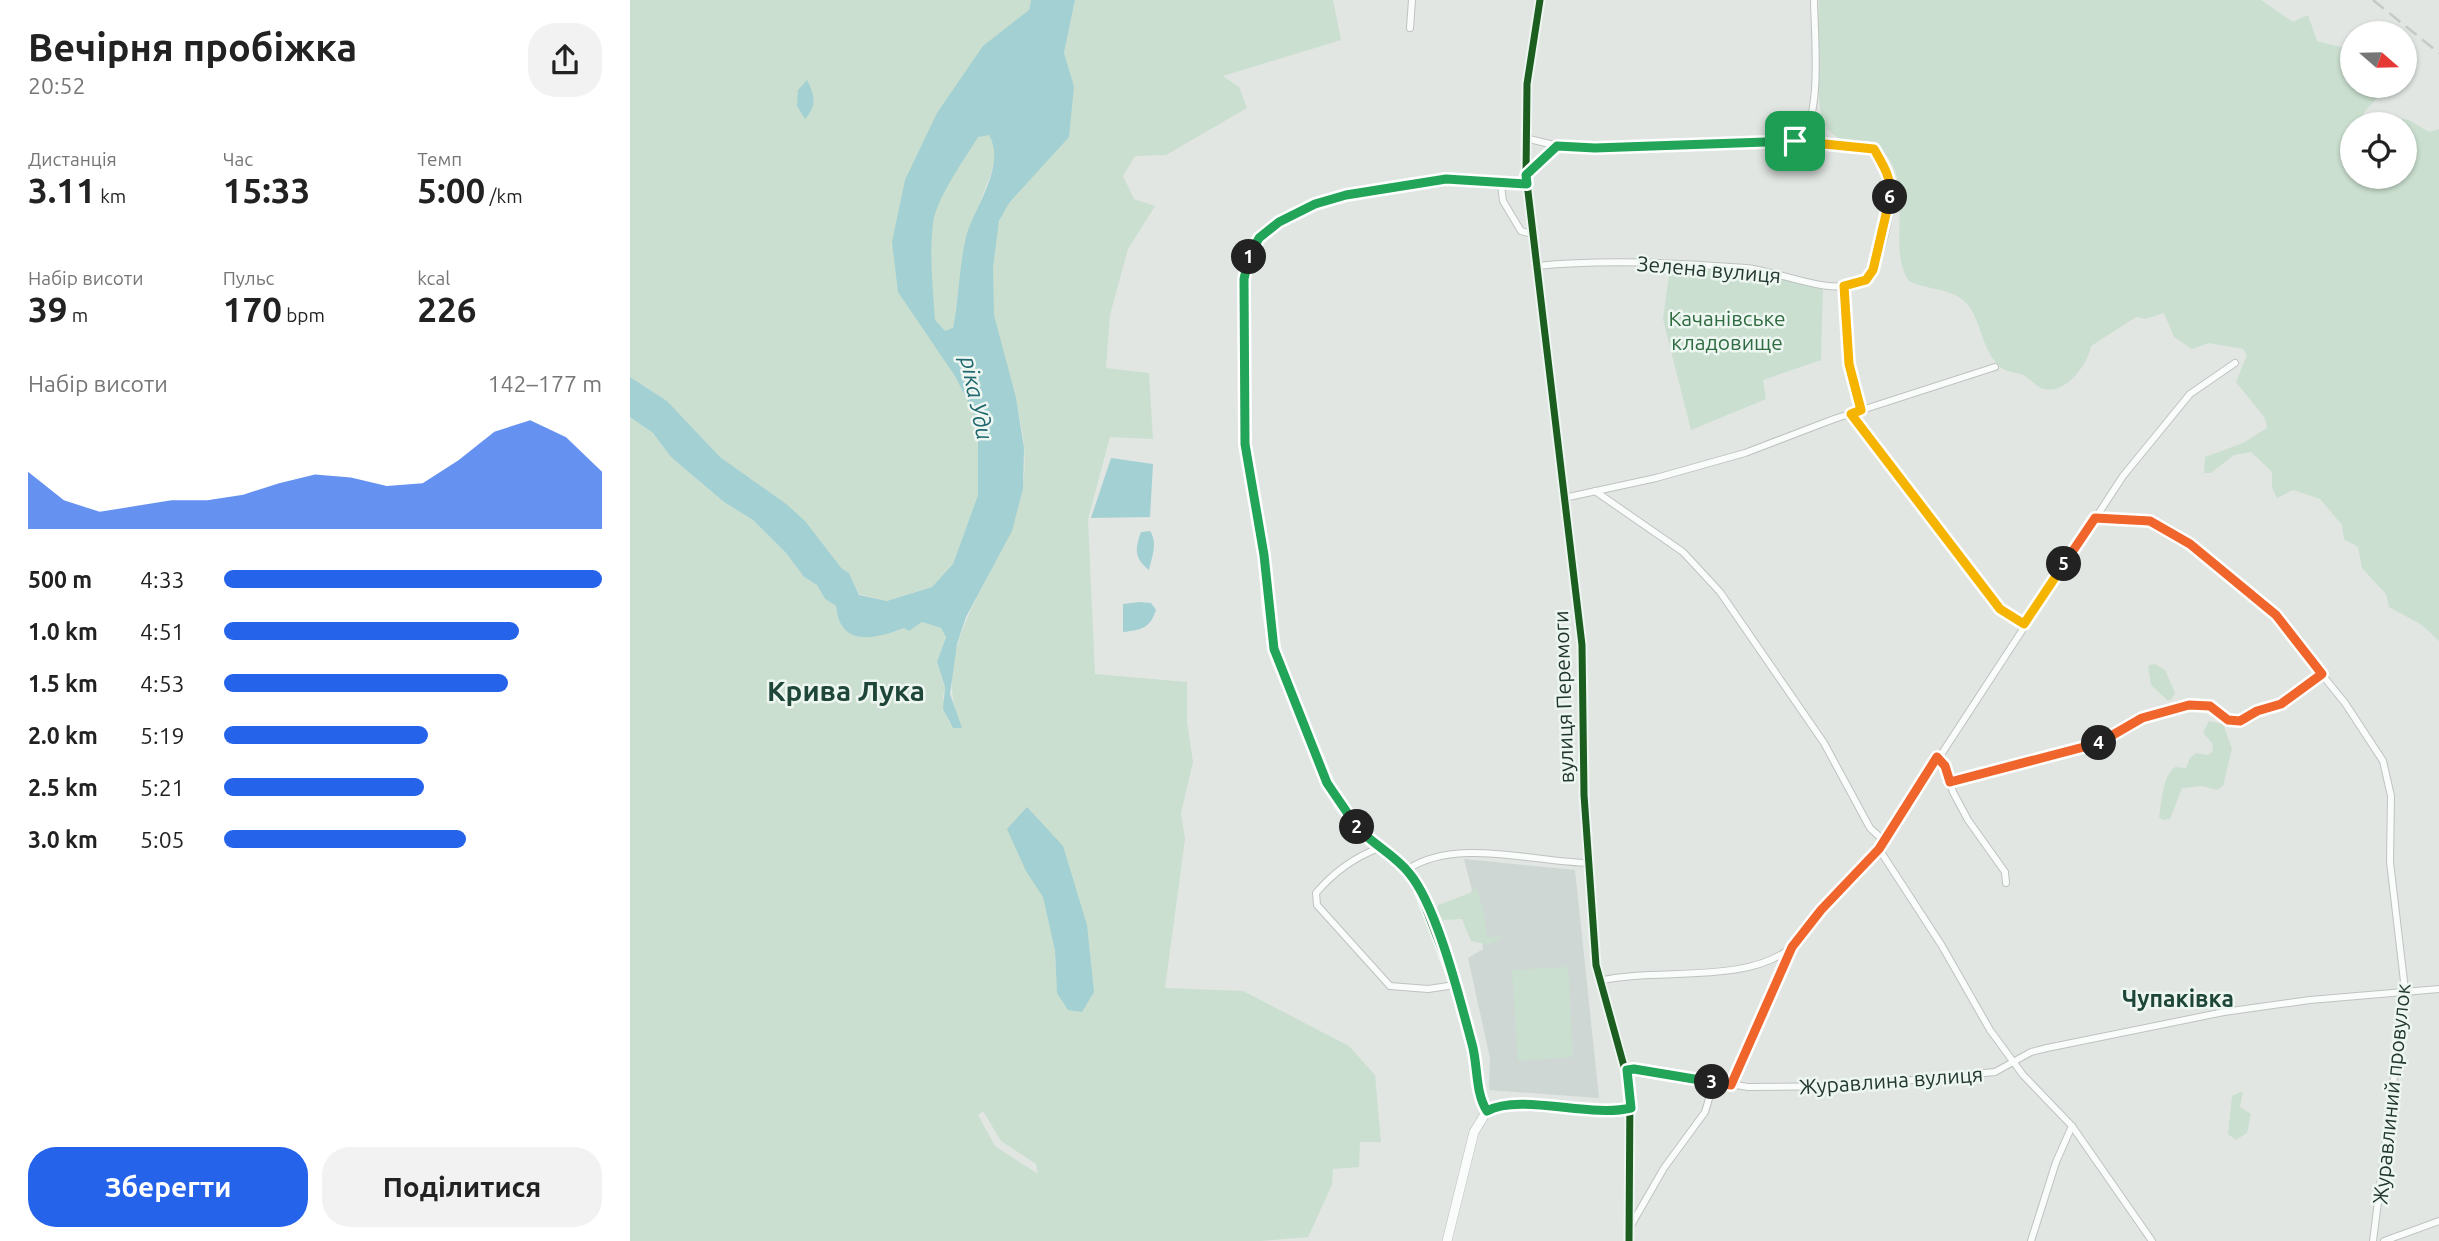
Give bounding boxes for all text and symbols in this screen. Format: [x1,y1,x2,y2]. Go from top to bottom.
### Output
north arrow [2340,21,2417,98]
map controls [2340,21,2417,189]
button: share [528,23,602,97]
text: Вечірня пробіжка [28,26,357,68]
text: 20:52 [28,73,86,98]
pin [1765,111,1825,171]
button: locate [2340,112,2417,189]
icon: arrive [1776,122,1814,160]
text: Дистанція [28,148,117,170]
text: Час [223,148,253,170]
text: Темп [417,148,462,170]
text: 3.11 [28,170,96,210]
text: 15:33 [223,170,310,210]
text: 5:00 [417,170,485,210]
pin: 6 [1872,180,1908,214]
text: km [96,185,126,207]
text: /km [485,185,523,207]
text: 6 [1884,185,1895,207]
pin: 1 [1232,240,1266,274]
text: 1 [1243,245,1254,267]
street label: Зелена вулиця [1636,251,1782,287]
text: Набір висоти [28,267,144,289]
text: Пульс [223,267,274,289]
text: kcal [417,267,450,289]
text: 39 [28,289,67,329]
text: 170 [223,289,282,329]
text: 226 [417,289,477,329]
text: m [67,304,88,326]
text: bpm [282,304,325,326]
park label: Качанівське кладовище [1668,306,1786,354]
water label: ріка Уди [956,353,998,442]
text: Набір висоти [28,371,168,396]
text: 142–177 m [488,371,602,396]
pin: 5 [2046,546,2082,582]
text: 5 [2058,552,2069,574]
text: 500 m [28,567,92,592]
text: 4:33 [140,567,185,592]
street label: вулиця Перемоги [1548,610,1578,784]
text: 1.0 km [28,619,98,644]
text: 4:51 [140,619,185,644]
text: 1.5 km [28,671,98,696]
text: 4:53 [140,671,185,696]
district label: Крива Лука [767,675,925,706]
text: 2.0 km [28,723,98,748]
text: 5:19 [140,723,185,748]
pin: 4 [2082,726,2116,760]
text: 4 [2093,731,2104,753]
text: 2.5 km [28,775,98,800]
text: 5:21 [140,775,185,800]
pin: 2 [1340,810,1374,844]
text: 2 [1351,815,1362,837]
text: 3.0 km [28,827,98,852]
text: 5:05 [140,827,185,852]
street label: Журавлиний провулок [2367,982,2415,1206]
district label: Чупаківка [2122,986,2234,1011]
street label: Журавлина вулиця [1798,1062,1984,1098]
pin: 3 [1694,1064,1730,1100]
text: 3 [1706,1070,1717,1092]
button: Зберегти [28,1147,308,1227]
button: Поділитися [322,1147,602,1227]

